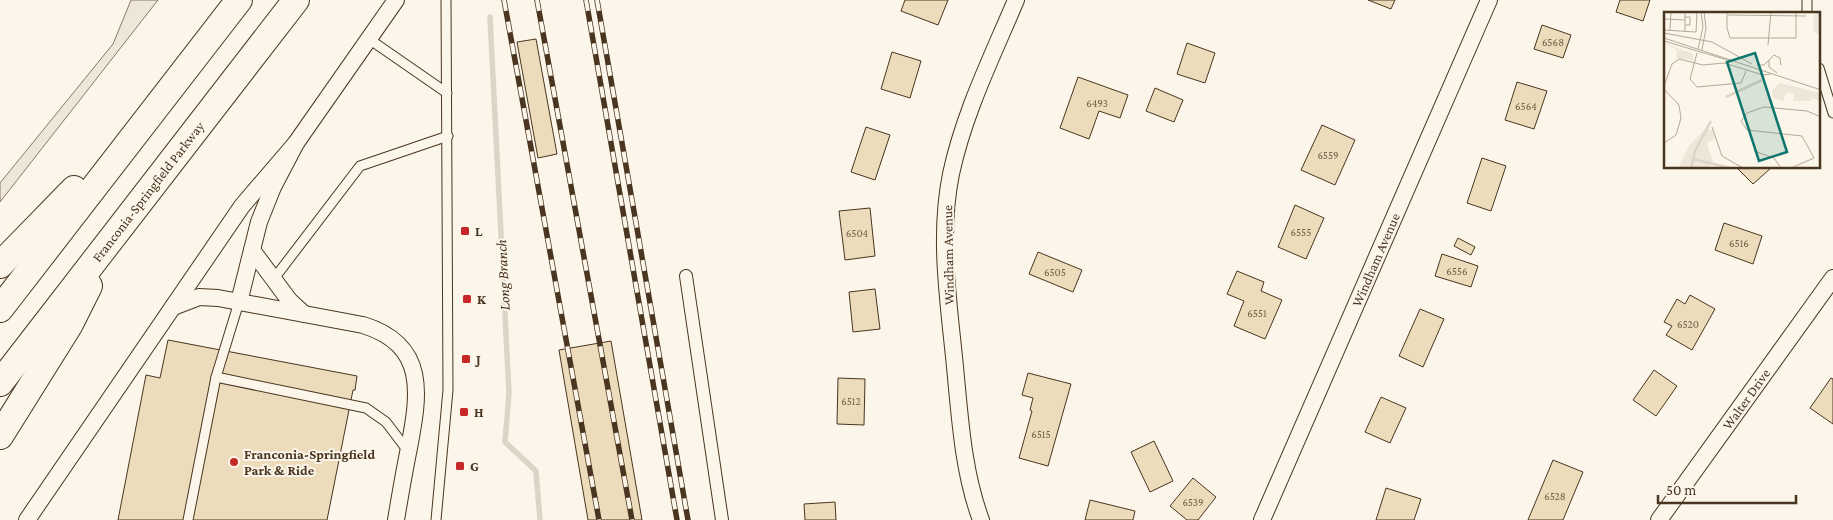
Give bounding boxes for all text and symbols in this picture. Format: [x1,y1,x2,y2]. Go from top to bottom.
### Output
inset map [1664,12,1820,169]
house number: 6568 [1542,36,1564,48]
house number: 6493 [1086,97,1108,109]
house number: 6564 [1515,100,1537,112]
street label: Franconia-Springfield Parkway [89,118,208,265]
house number: 6559 [1317,149,1339,161]
street label: Windham Avenue [939,205,957,305]
street label: Windham Avenue [1348,211,1403,309]
place label: L [475,223,483,239]
marker: L [459,225,471,237]
house number: 6555 [1291,226,1311,238]
house number: 6504 [846,227,869,239]
house number: 6516 [1729,237,1749,249]
water label: Long Branch [493,239,514,311]
house number: 6556 [1446,265,1468,277]
house number: 6505 [1044,266,1066,278]
place label: K [477,291,487,307]
marker: K [461,293,473,305]
house number: 6551 [1247,307,1267,319]
house number: 6520 [1677,318,1699,330]
place label: J [474,351,481,367]
marker: J [460,353,472,365]
street label: Walter Drive [1719,365,1773,433]
house number: 6512 [841,395,861,407]
place label: H [474,404,484,420]
marker: H [458,406,470,418]
house number: 6515 [1031,428,1051,440]
place label: Franconia-Springfield Park & Ride [244,446,375,478]
marker: Franconia-Springfield Park & Ride [228,456,240,468]
place label: G [470,458,479,474]
marker: G [454,460,466,472]
scale bar [1658,472,1796,504]
text: 50 m [1666,482,1696,498]
house number: 6528 [1544,490,1566,502]
house number: 6539 [1182,496,1204,508]

